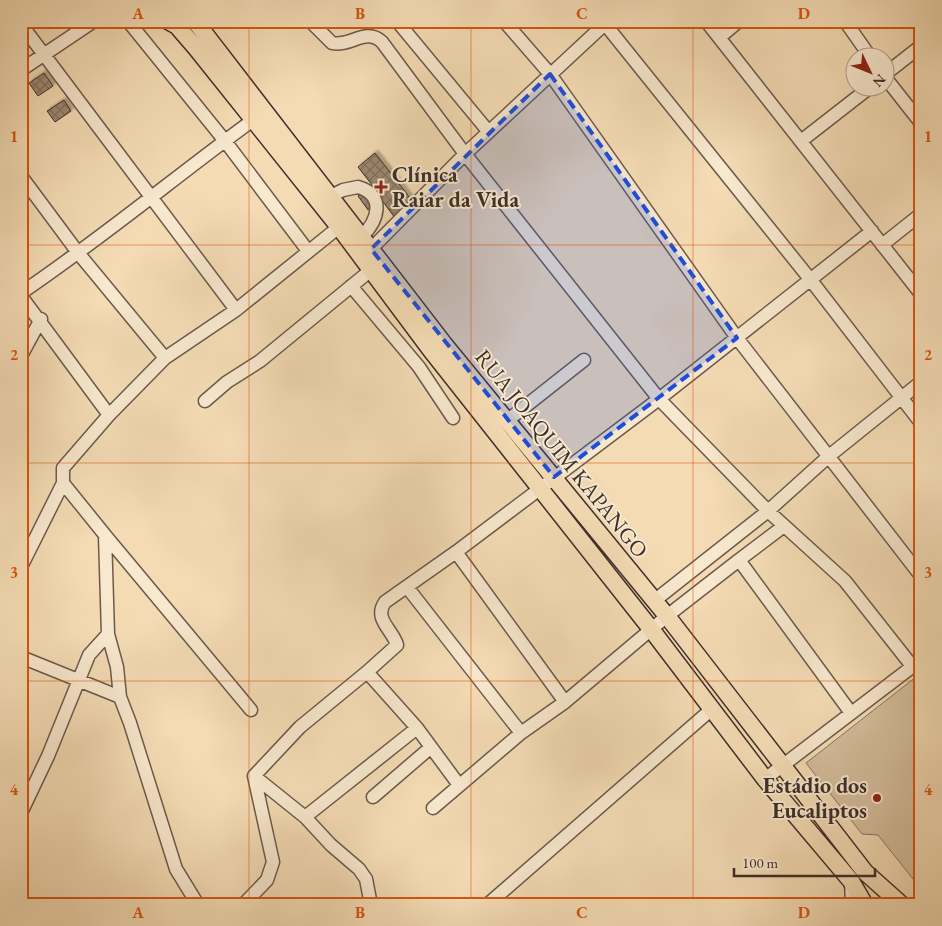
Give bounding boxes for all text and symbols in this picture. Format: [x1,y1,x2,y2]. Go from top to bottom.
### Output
text: A [131,3,144,24]
text: B [355,3,365,24]
text: C [576,3,588,24]
text: D [798,3,810,24]
north arrow [844,48,894,98]
text: N [869,71,890,92]
text: 1 [10,126,18,147]
text: 1 [924,126,932,147]
place label: Clínica Raiar da Vida [392,160,519,214]
marker: Clínica Raiar da Vida [374,180,388,194]
street label: RUA JOAQUIM KAPANGO [468,343,655,564]
text: 2 [10,344,19,365]
text: 2 [924,344,933,365]
text: 3 [10,562,18,583]
text: 3 [924,562,932,583]
place label: Estádio dos Eucaliptos [763,771,867,825]
text: 4 [10,779,19,800]
text: 4 [924,779,933,800]
marker: Estádio dos Eucaliptos [871,792,883,804]
scale bar [734,846,876,878]
text: 100 m [742,853,779,872]
text: A [131,902,144,923]
text: B [355,902,365,923]
text: C [576,902,588,923]
text: D [798,902,810,923]

